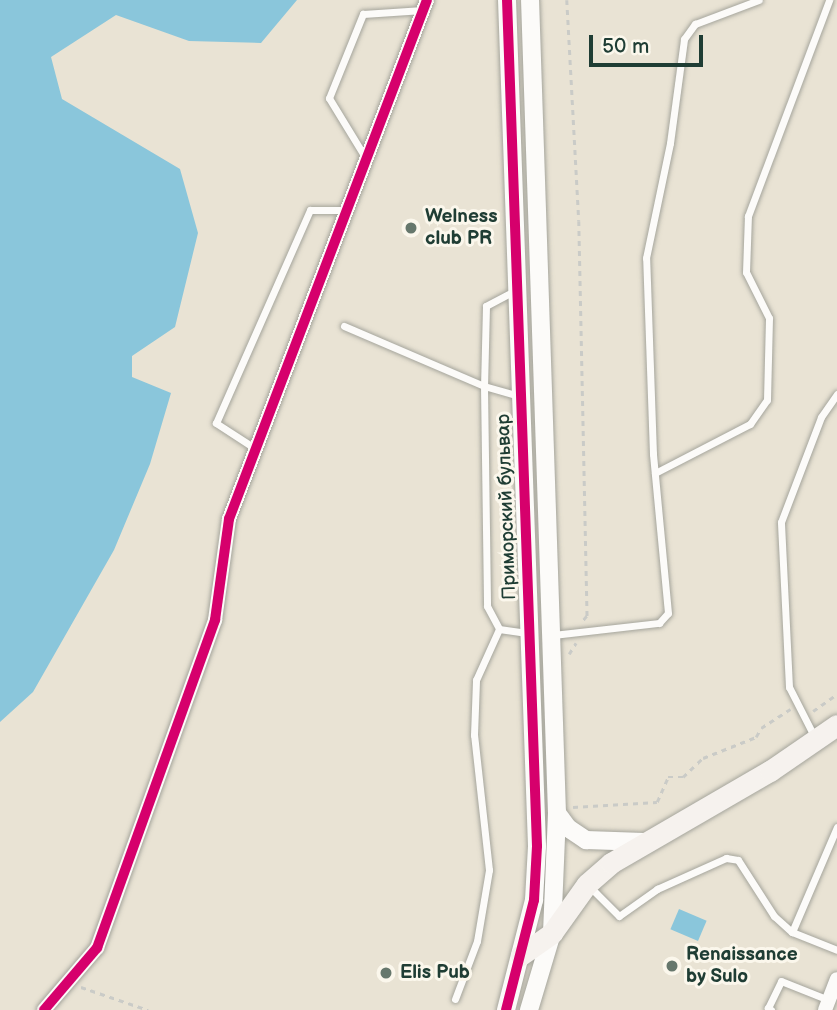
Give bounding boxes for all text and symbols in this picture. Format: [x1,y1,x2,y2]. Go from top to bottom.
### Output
scale bar [592,21,706,65]
text: 50 m [602,34,649,59]
place label: Welness club PR [425,206,498,250]
marker: Welness club PR [403,220,419,236]
street label: Приморский бульвар [492,414,522,600]
place label: Renaissance by Sulo [686,944,798,988]
marker: Renaissance by Sulo [664,958,680,974]
place label: Elis Pub [400,962,470,984]
marker: Elis Pub [378,965,394,981]

